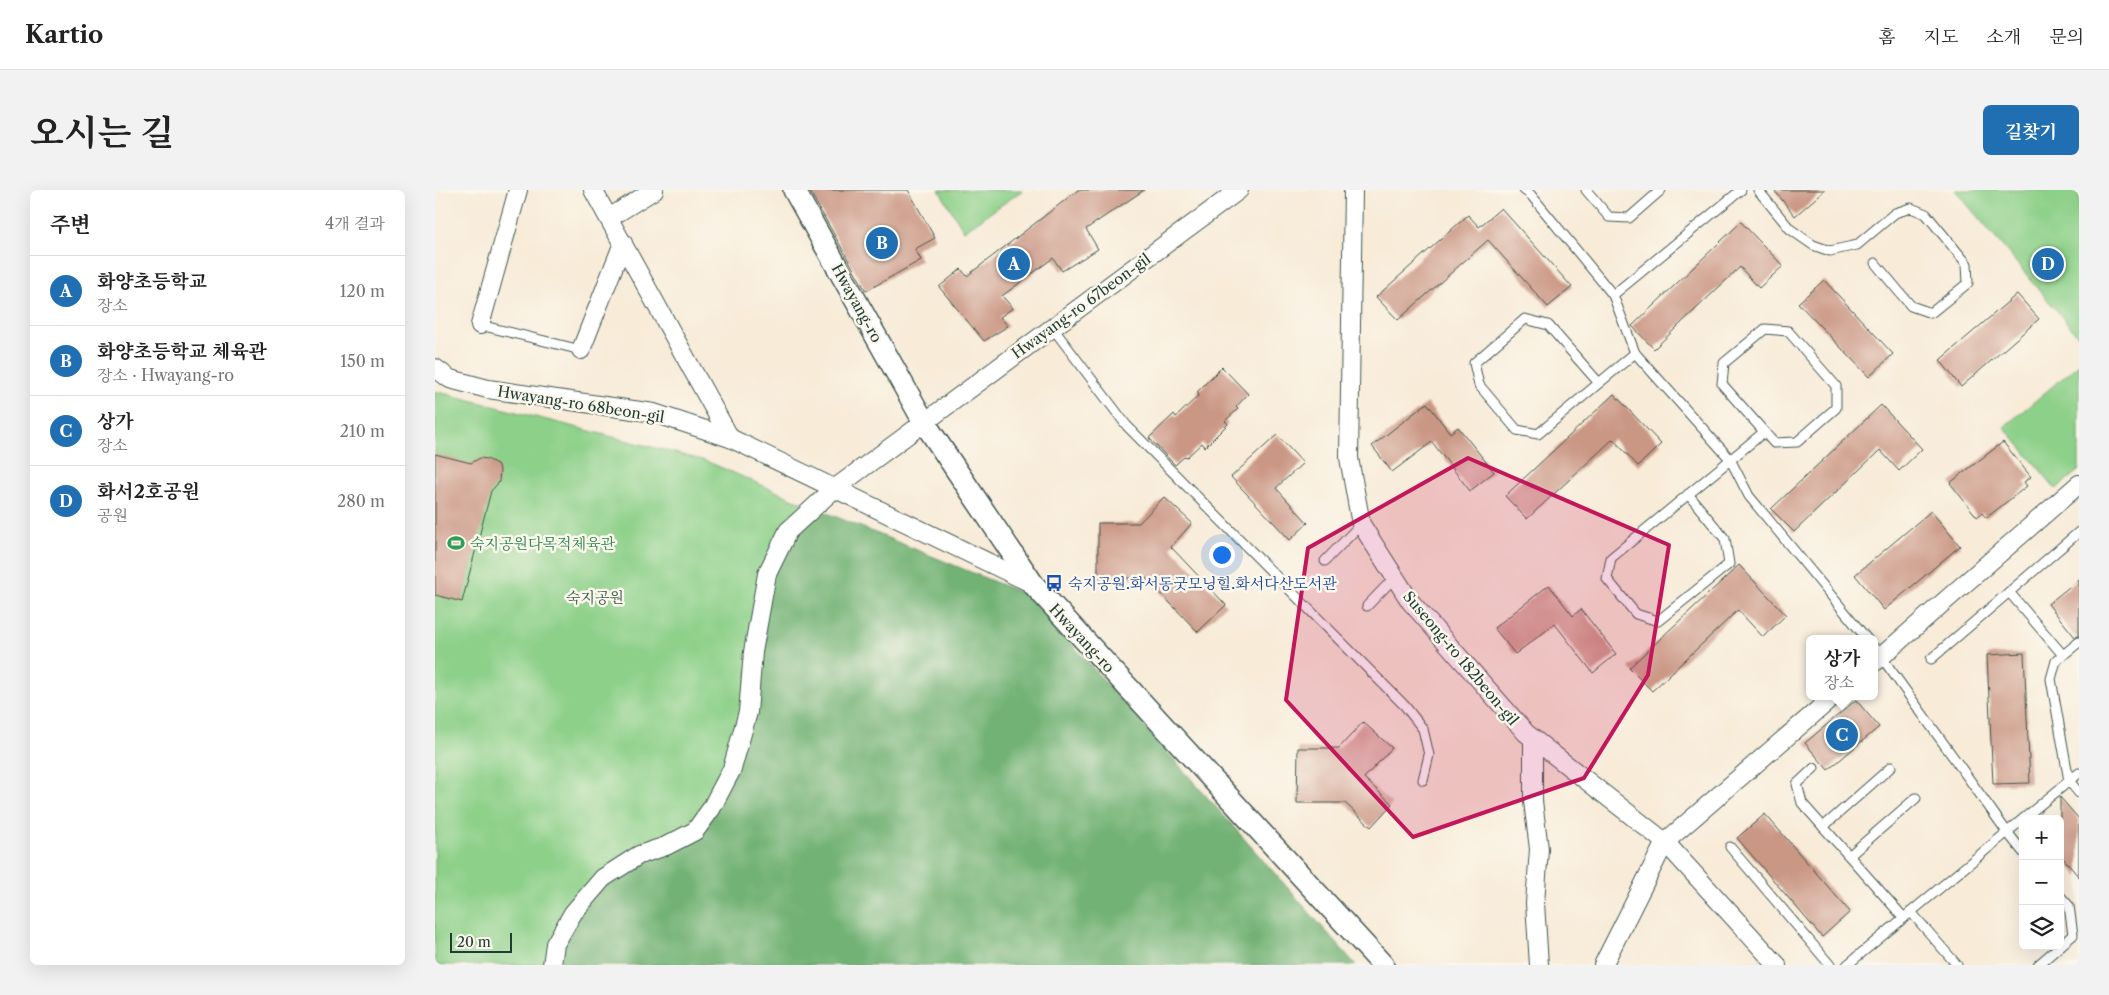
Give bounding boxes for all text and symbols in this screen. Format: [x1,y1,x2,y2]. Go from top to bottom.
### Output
text: Kartio [25,20,103,49]
text: 홈 [1878,26,1896,48]
text: 지도 [1924,26,1958,48]
text: 소개 [1986,26,2021,48]
text: 문의 [2049,26,2084,48]
button: 길찾기 [1983,105,2079,155]
text: 오시는 길 [30,111,174,154]
text: 주변 [50,212,91,237]
text: 4개 결과 [325,213,385,233]
pin: B [866,224,898,262]
pin: A [998,245,1030,283]
pin: D [2032,245,2064,283]
street label: Hwayang-ro 67beon-gil [1008,249,1155,363]
street label: Hwayang-ro [828,260,886,346]
text: 화양초등학교 [97,270,207,293]
text: A [60,281,72,301]
text: 120 m [340,281,385,301]
text: 장소 [97,295,128,315]
text: 화양초등학교 체육관 [97,340,267,363]
text: B [60,351,72,371]
text: 150 m [340,351,385,371]
text: 장소 · Hwayang-ro [97,365,234,385]
street label: Hwayang-ro 68beon-gil [496,381,666,427]
text: 상가 [97,410,134,433]
text: C [60,421,72,441]
text: 210 m [340,421,385,441]
text: 장소 [97,435,128,455]
text: 화서2호공원 [97,480,200,503]
text: D [59,491,73,511]
text: 280 m [337,491,385,511]
text: 공원 [97,505,128,525]
sports icon: 숙지공원다목적체육관 [446,533,466,553]
place label: 숙지공원다목적체육관 [470,534,615,553]
your location [1209,542,1235,568]
bus stop icon: 숙지공원.화서동굿모닝힐.화서다산도서관 [1044,573,1064,593]
place label: 숙지공원.화서동굿모닝힐.화서다산도서관 [1068,574,1337,593]
street label: Suseong-ro 182beon-gil [1399,587,1523,729]
park label: 숙지공원 [566,588,624,607]
street label: Hwayang-ro [1045,600,1119,676]
popup [1806,635,1878,700]
text: 상가 [1824,647,1860,670]
text: 장소 [1824,672,1855,692]
pin: C [1826,716,1858,754]
map controls [2019,815,2064,950]
button: + [2019,815,2064,860]
button: − [2019,860,2064,905]
button: layers [2019,905,2064,950]
scale bar [450,930,513,953]
text: 20 m [457,933,491,951]

